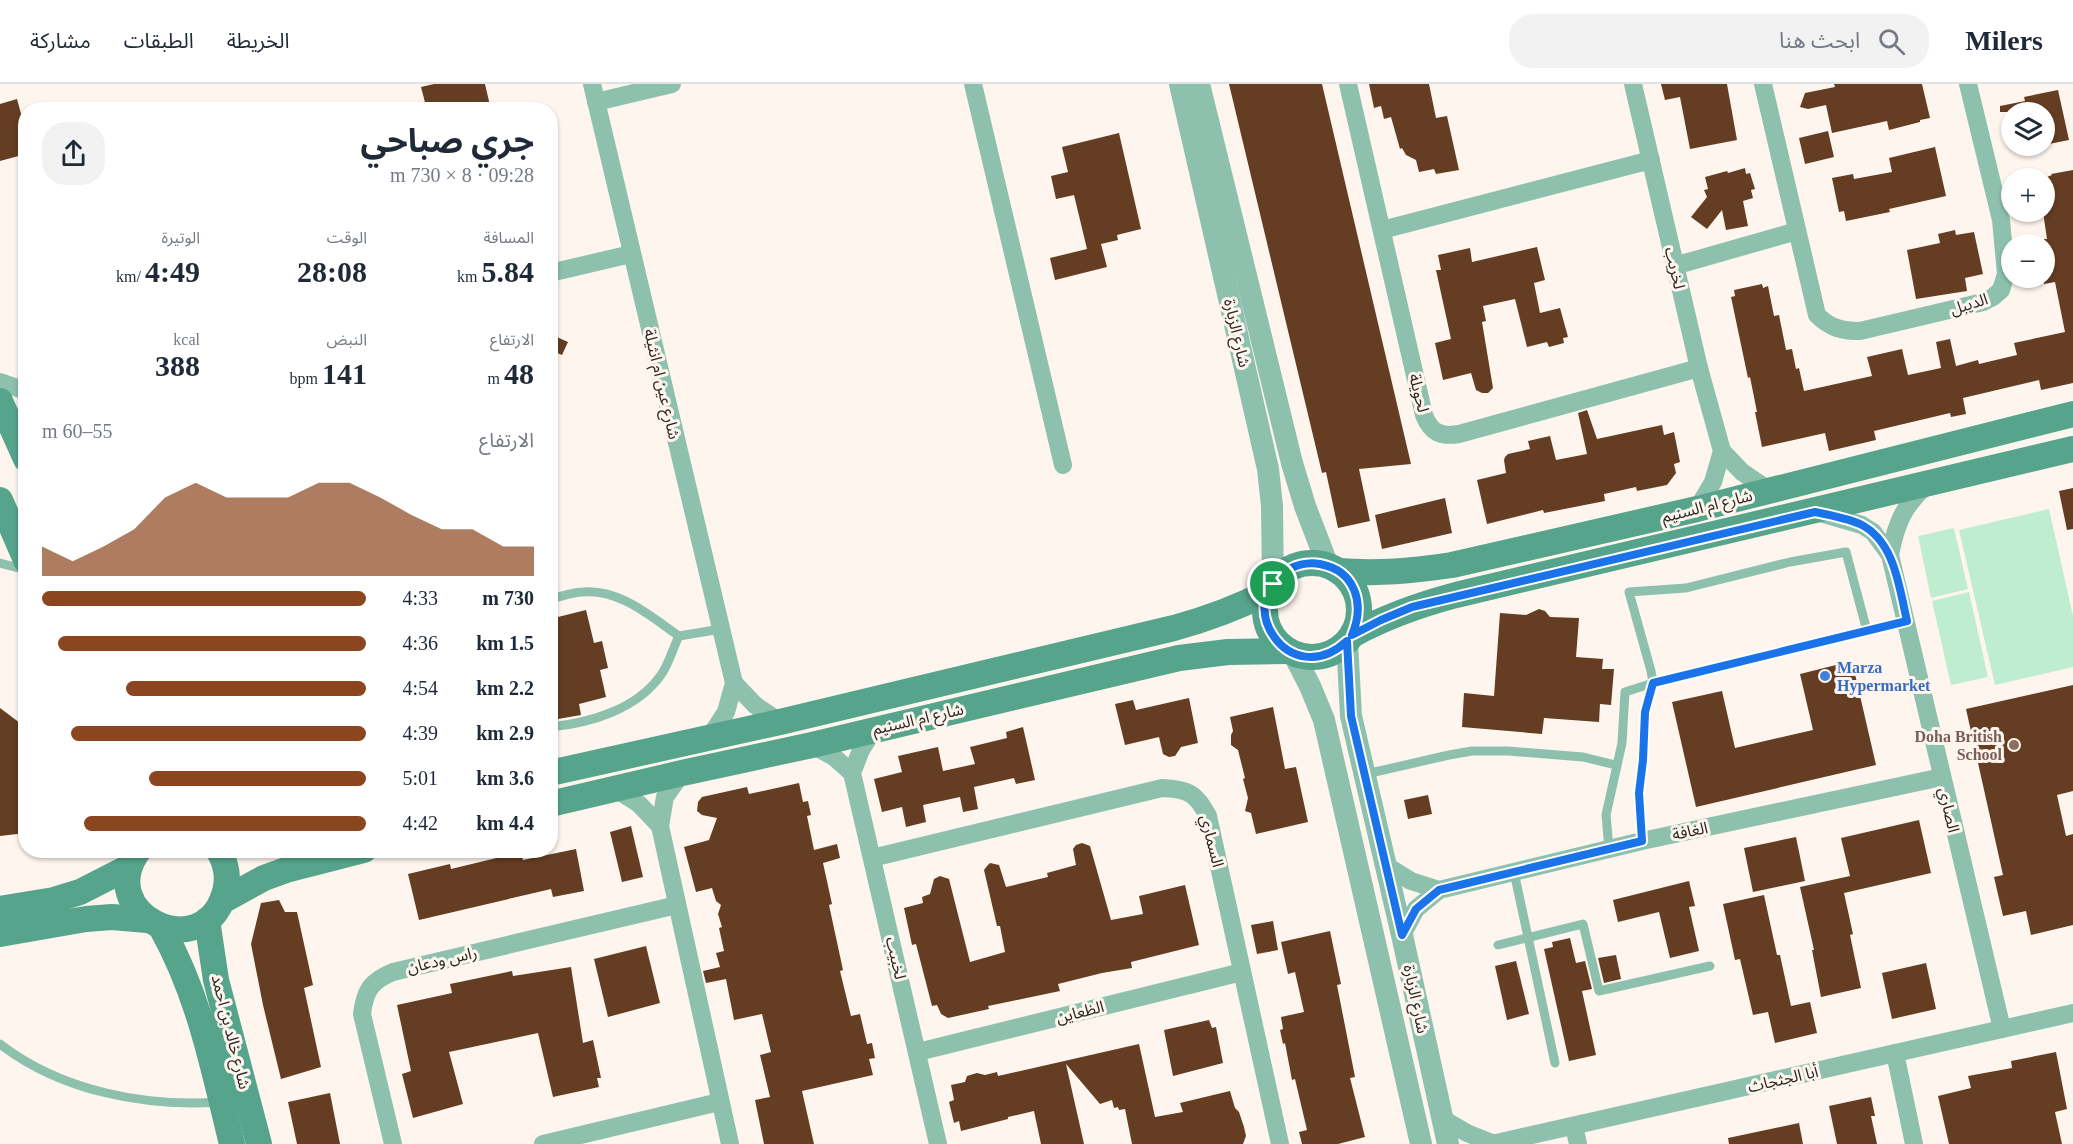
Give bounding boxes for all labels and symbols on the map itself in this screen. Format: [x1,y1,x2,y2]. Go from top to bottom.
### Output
street label: لخريب [1661,245,1688,291]
street label: الديبل [1948,290,1990,319]
street label: شارع الزبارة [1217,297,1253,370]
street label: شارع عين ام انثيلة [637,327,683,442]
street label: لحويلة [1405,372,1432,414]
street label: شارع ام السنيم [1660,487,1755,529]
pin [1247,558,1298,609]
place label: Marza Hypermarket [1837,659,1931,695]
marker: Marza Hypermarket [1818,669,1832,683]
street label: شارع ام السنيم [871,700,966,742]
place label: Doha British School [1914,728,2003,763]
marker: Doha British School [2007,738,2021,752]
street label: الصاري [1932,786,1962,835]
street label: السماري [1194,813,1227,870]
street label: الغافة [1671,819,1709,843]
street label: لخبيب [882,935,909,981]
street label: راس ودعان [405,944,479,977]
street label: شارع الزبارة [1397,963,1432,1036]
street label: شارع خالد بن احمد [205,973,253,1092]
street label: الظعاين [1054,998,1106,1027]
street label: أبا الجثجاث [1746,1062,1820,1095]

